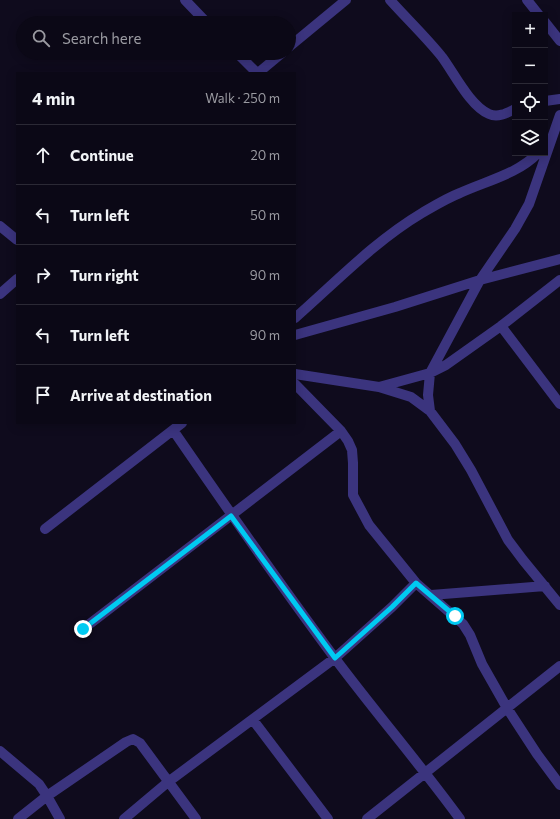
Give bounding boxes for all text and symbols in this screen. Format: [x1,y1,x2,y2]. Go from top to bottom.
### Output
map controls [512,12,548,156]
button: + [512,12,548,48]
search box [16,16,296,60]
icon: search [30,27,52,49]
text: Search here [62,29,141,47]
button: − [512,48,548,84]
button: locate [512,84,548,120]
text: 4 min [32,88,75,109]
text: Walk · 250 m [205,90,280,106]
button: layers [512,120,548,156]
icon: ahead [32,144,54,166]
text: Continue [70,146,134,164]
text: 20 m [251,147,280,163]
icon: left [32,204,54,226]
text: Turn left [70,206,129,224]
text: 50 m [250,207,280,223]
icon: right [32,264,54,286]
text: Turn right [70,266,139,284]
text: 90 m [250,267,280,283]
icon: left [32,324,54,346]
text: Turn left [70,326,129,344]
text: 90 m [250,327,280,343]
icon: arrive [32,384,54,406]
text: Arrive at destination [70,386,212,404]
route start [446,607,464,625]
route end [74,620,92,638]

